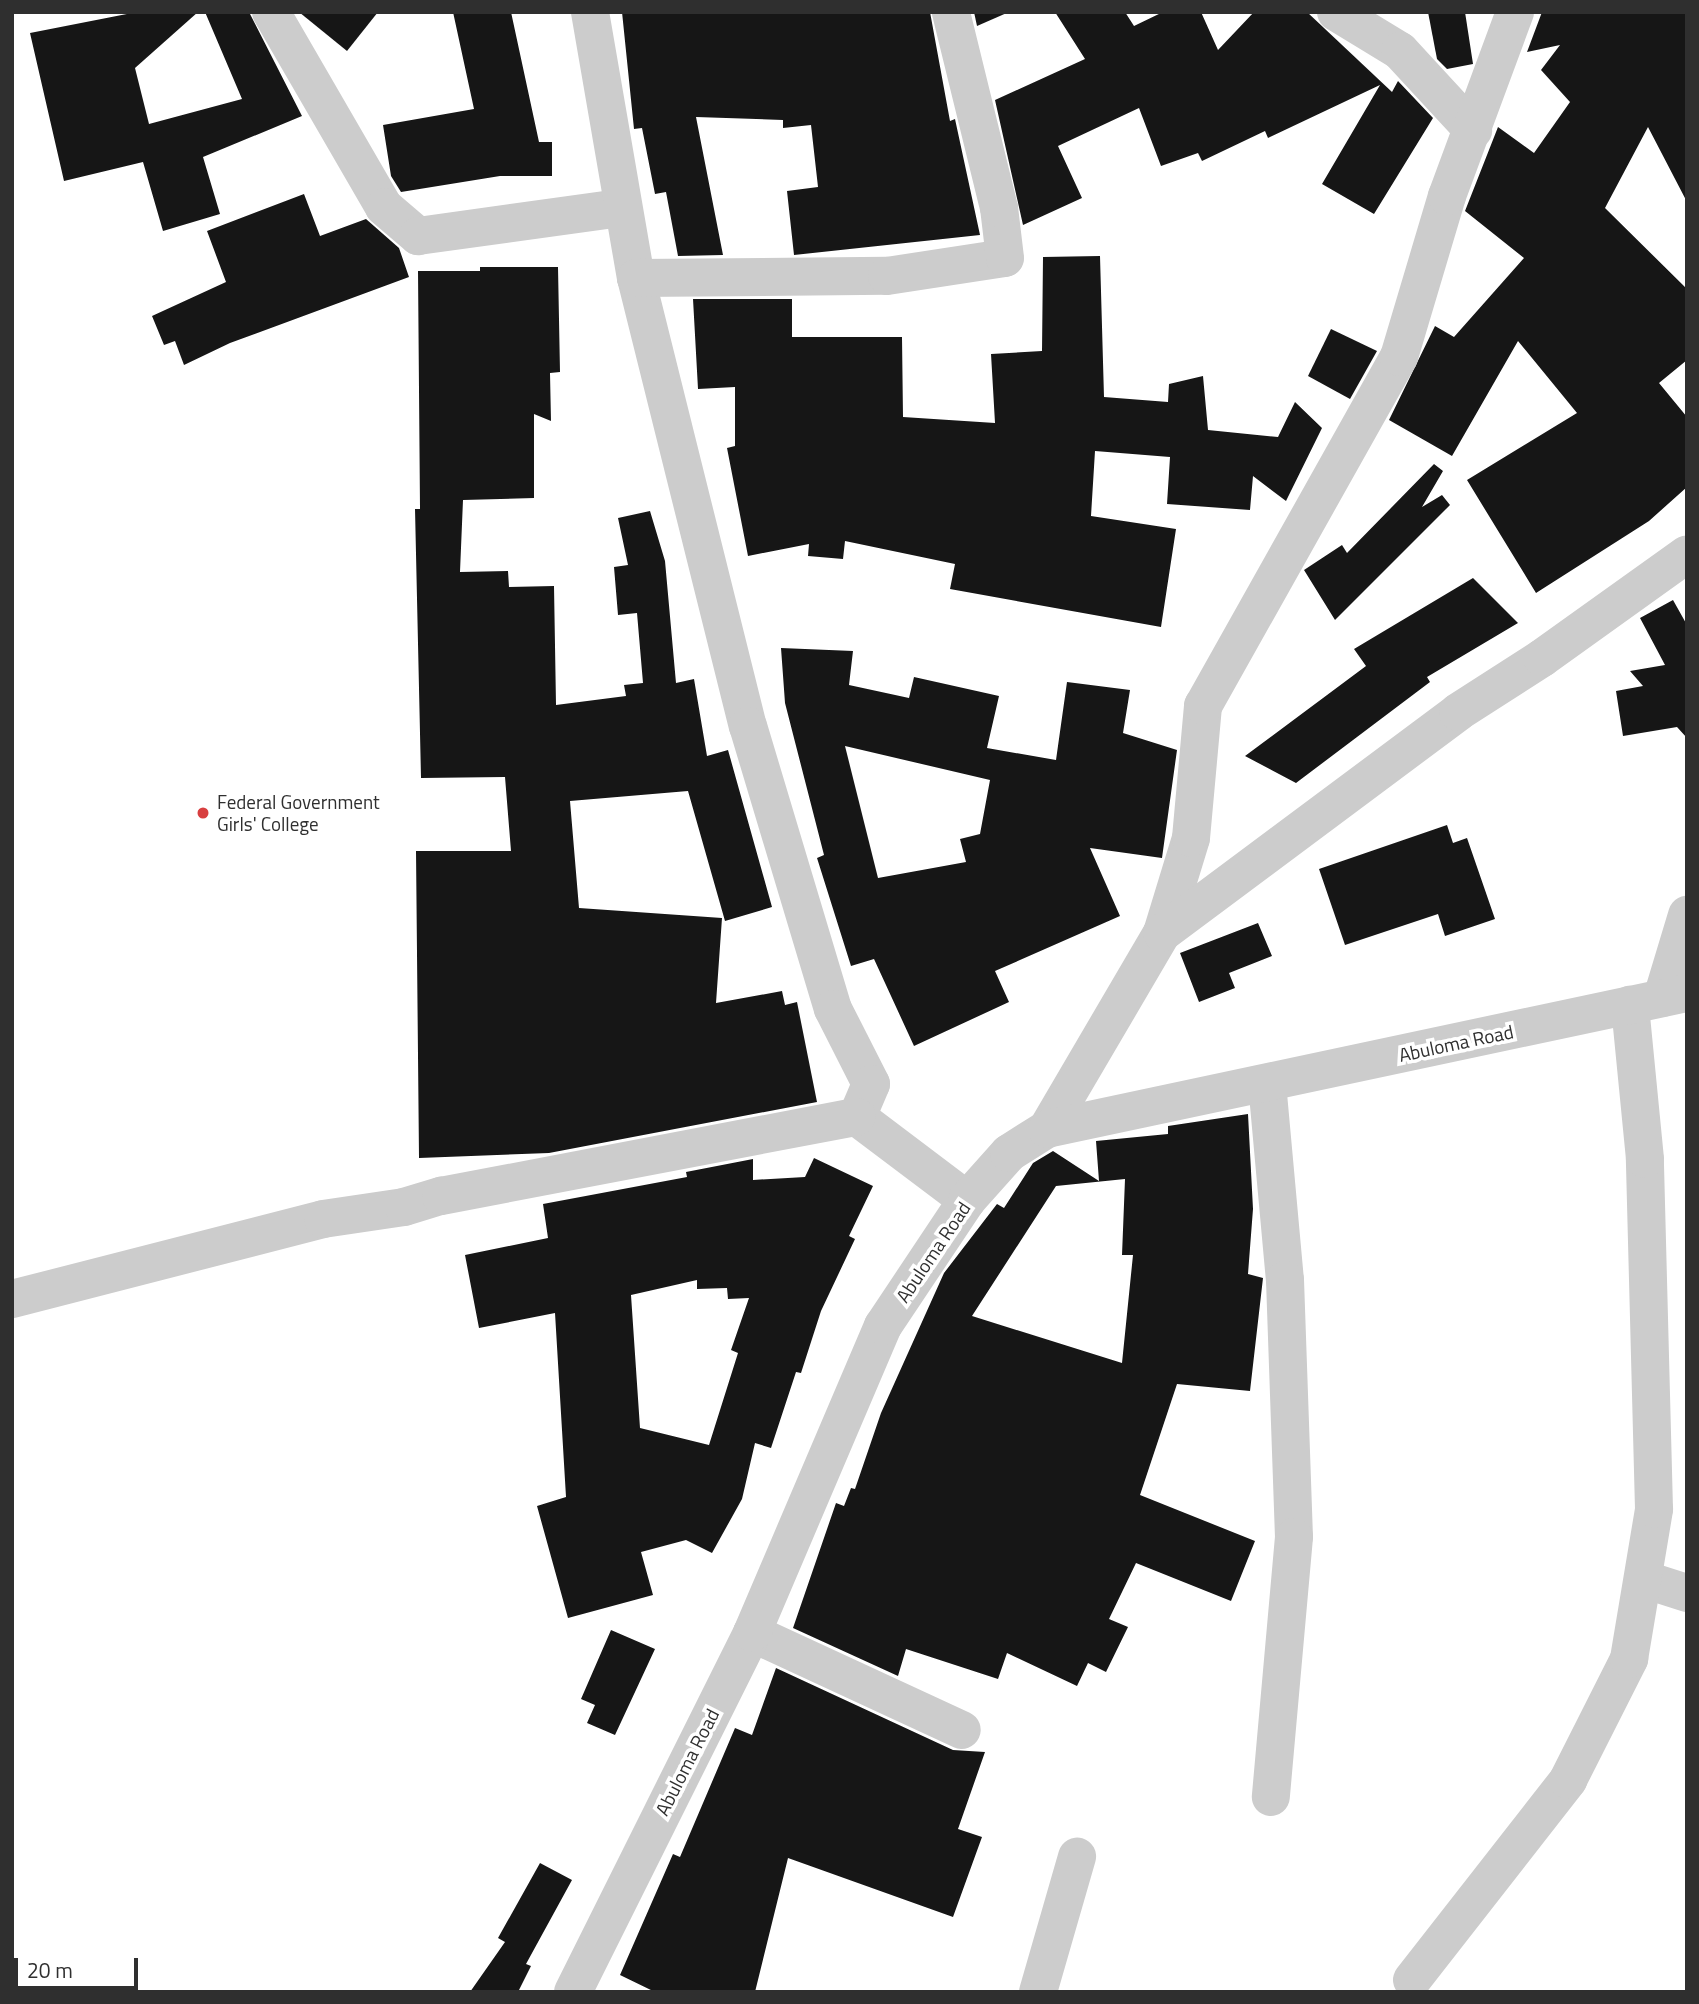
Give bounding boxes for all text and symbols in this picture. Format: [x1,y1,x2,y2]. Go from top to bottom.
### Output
place label: Federal Government Girls' College [217,791,380,835]
marker: Federal Government Girls' College [195,805,211,821]
street label: Abuloma Road [1397,1020,1515,1066]
street label: Abuloma Road [891,1197,975,1307]
street label: Abuloma Road [650,1705,724,1819]
scale bar [18,1944,142,1988]
text: 20 m [27,1954,73,1986]

